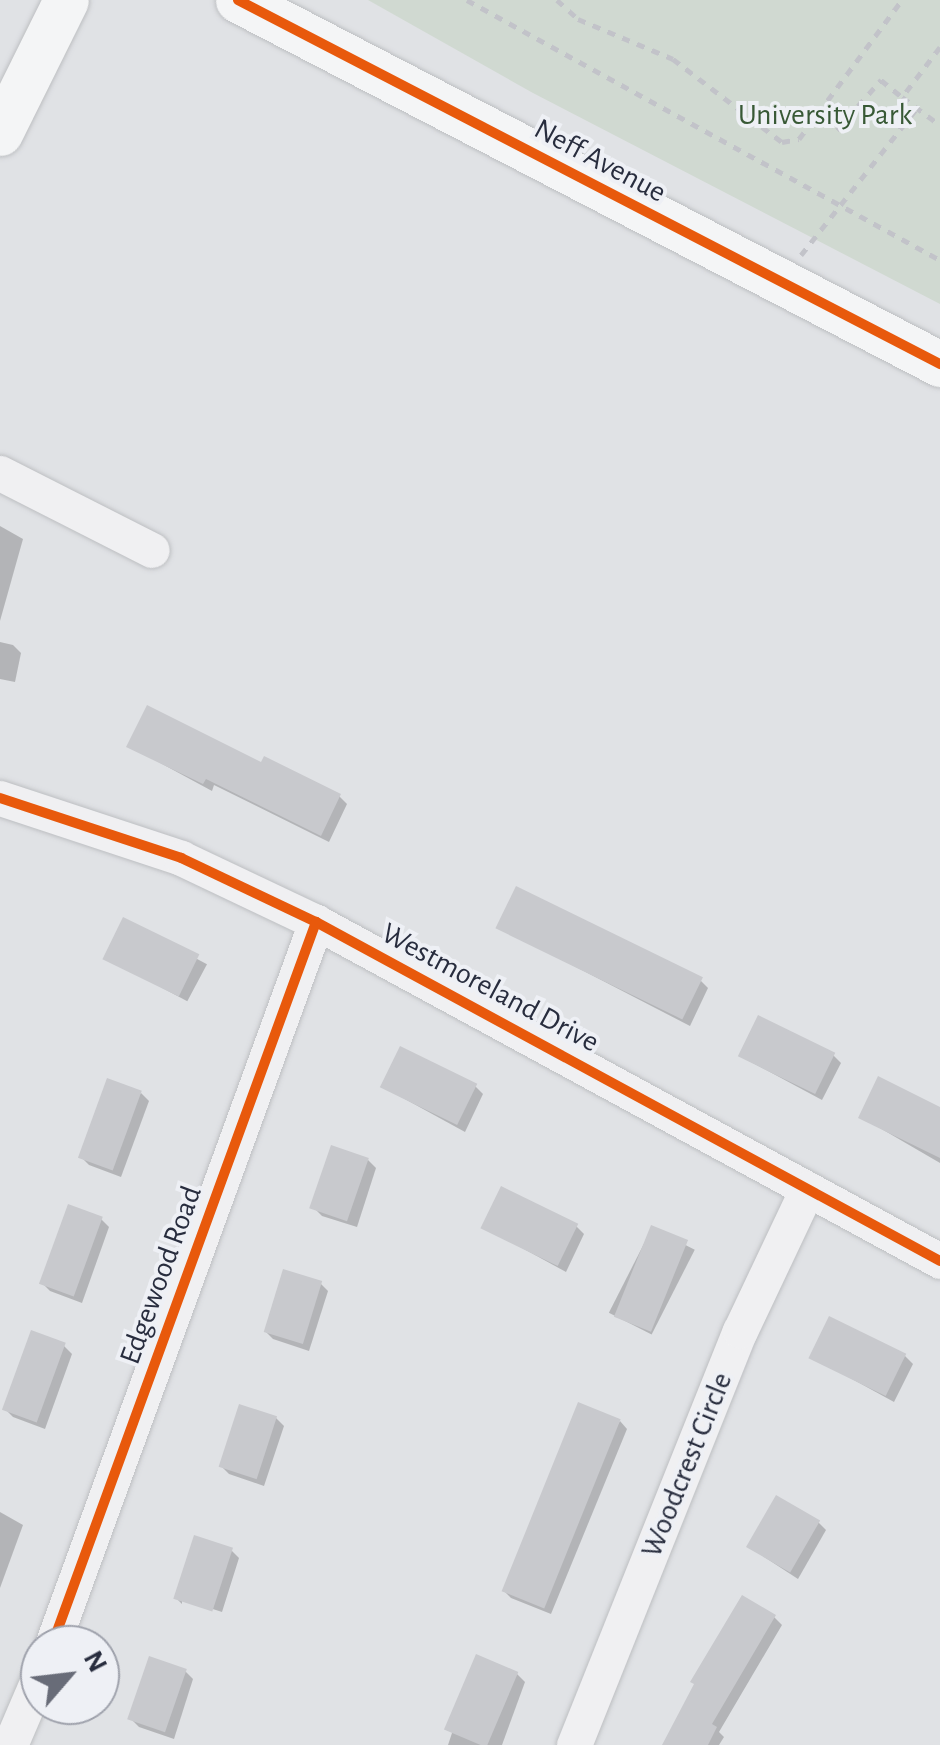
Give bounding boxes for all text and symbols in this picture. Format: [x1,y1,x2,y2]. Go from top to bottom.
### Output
park label: University Park [738,97,912,133]
street label: Neff Avenue [528,111,672,211]
street label: Westmoreland Drive [375,915,605,1061]
street label: Edgewood Road [112,1181,210,1369]
street label: Woodcrest Circle [634,1367,740,1563]
north arrow [20,1625,120,1725]
text: N [78,1647,112,1677]

